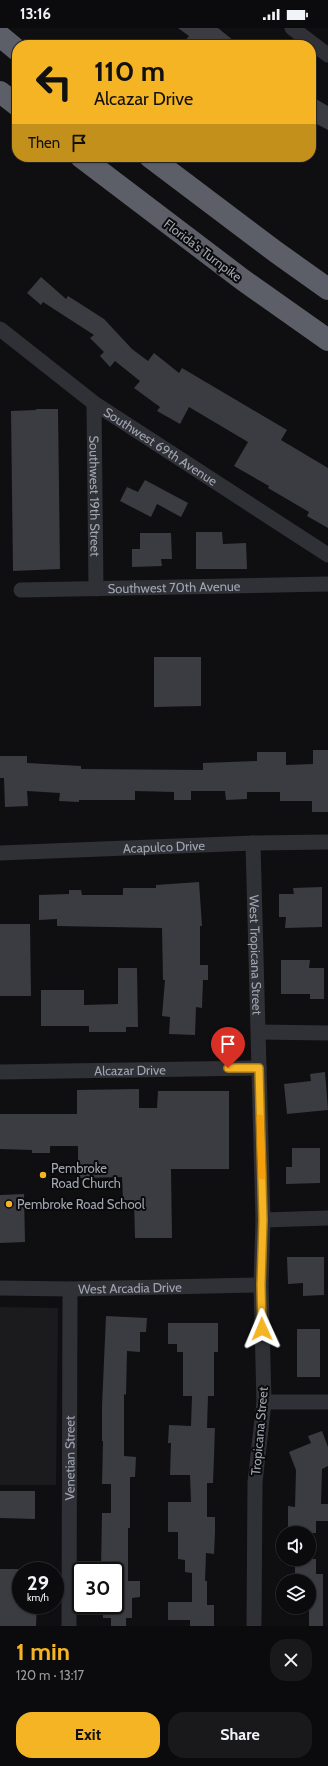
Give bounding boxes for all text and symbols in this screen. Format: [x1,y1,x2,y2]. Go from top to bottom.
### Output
text: 13:16 [20,5,51,23]
text: 110 m [94,54,165,88]
icon: left [28,56,80,108]
text: Alcazar Drive [94,88,193,110]
icon: arrive [68,132,90,154]
text: Then [28,134,60,152]
street label: Florida's Turnpike [161,215,245,285]
street label: Southwest 69th Avenue [101,404,221,489]
street label: Southwest 19th Street [86,435,104,557]
street label: Southwest 70th Avenue [107,578,241,596]
street label: Acapulco Drive [122,837,206,856]
street label: West Tropicana Street [246,895,266,1016]
pin [211,1027,245,1068]
icon: arrive [217,1033,239,1055]
street label: Alcazar Drive [94,1061,166,1079]
place label: Pembroke Road Church [51,1160,121,1191]
marker: Pembroke Road Church [38,1170,48,1180]
place label: Pembroke Road School [17,1196,145,1212]
marker: Pembroke Road School [4,1199,14,1209]
street label: West Arcadia Drive [78,1279,182,1297]
position arrow [241,1308,283,1350]
street label: Tropicana Street [247,1385,271,1476]
street label: Venetian Street [61,1415,78,1500]
map controls [276,1526,316,1614]
button: sound [276,1526,316,1566]
speed limit sign: 30 [72,1562,124,1614]
text: 29 [27,1571,49,1595]
button: layers [276,1574,316,1614]
text: km/h [27,1591,49,1604]
text: 1 min [16,1637,70,1666]
button: close [270,1639,312,1681]
text: 120 m · 13:17 [16,1667,84,1683]
button: Exit [16,1712,160,1758]
button: Share [168,1712,312,1758]

